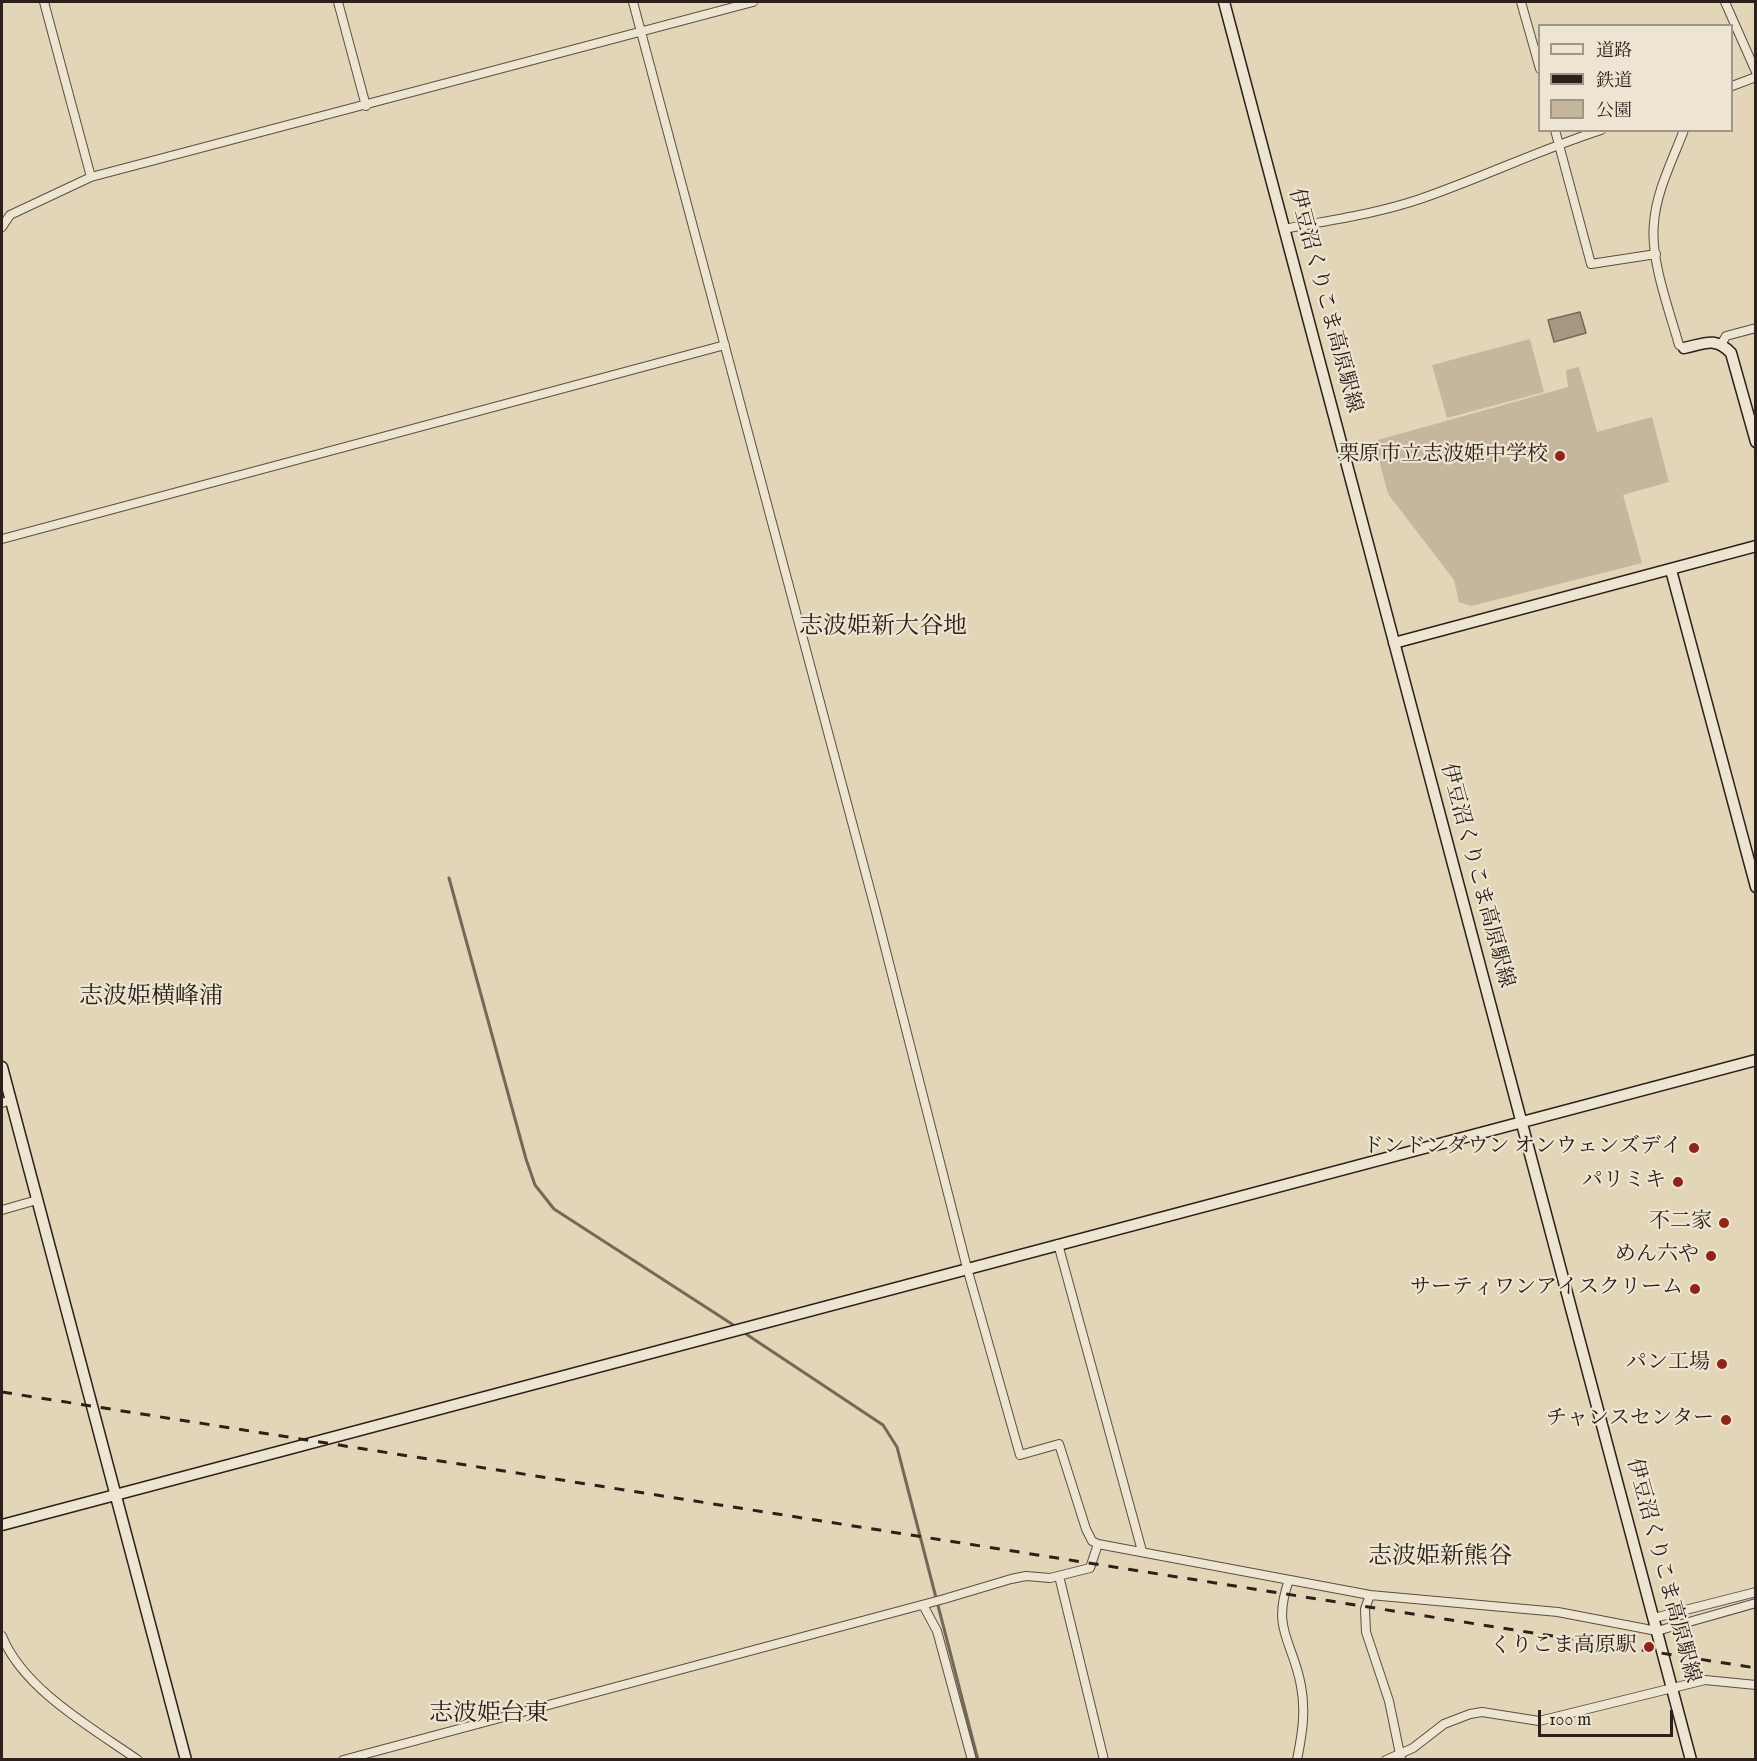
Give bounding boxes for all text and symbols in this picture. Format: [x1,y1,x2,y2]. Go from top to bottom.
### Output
legend [1538,24,1733,132]
text: 道路 [1596,40,1632,63]
text: 鉄道 [1596,70,1632,93]
text: 公園 [1596,100,1632,123]
street label: 伊豆沼くりこま高原駅線 [1282,186,1366,416]
place label: 栗原市立志波姫中学校 [1338,443,1548,469]
marker: 栗原市立志波姫中学校 [1553,449,1567,463]
district label: 志波姫新大谷地 [799,614,967,642]
street label: 伊豆沼くりこま高原駅線 [1434,761,1518,991]
district label: 志波姫横峰浦 [79,984,223,1012]
place label: ドンドンダウン オンウェンズデイ [1362,1135,1682,1161]
marker: ドンドンダウン オンウェンズデイ [1687,1141,1701,1155]
place label: パリミキ [1582,1169,1666,1195]
marker: パリミキ [1671,1175,1685,1189]
place label: 不二家 [1649,1210,1712,1236]
marker: 不二家 [1717,1216,1731,1230]
place label: めん六や [1615,1243,1699,1269]
marker: めん六や [1704,1249,1718,1263]
place label: サーティワンアイスクリーム [1410,1276,1683,1302]
marker: サーティワンアイスクリーム [1688,1282,1702,1296]
place label: パン工場 [1626,1351,1710,1377]
marker: パン工場 [1715,1357,1729,1371]
place label: チャンスセンター [1546,1407,1714,1433]
marker: チャンスセンター [1719,1413,1733,1427]
street label: 伊豆沼くりこま高原駅線 [1620,1456,1704,1686]
district label: 志波姫新熊谷 [1368,1544,1512,1572]
place label: くりこま高原駅 [1490,1634,1637,1660]
marker: くりこま高原駅 [1642,1640,1656,1654]
scale bar [1541,1698,1676,1736]
district label: 志波姫台東 [429,1701,549,1729]
text: 100 m [1549,1709,1591,1732]

